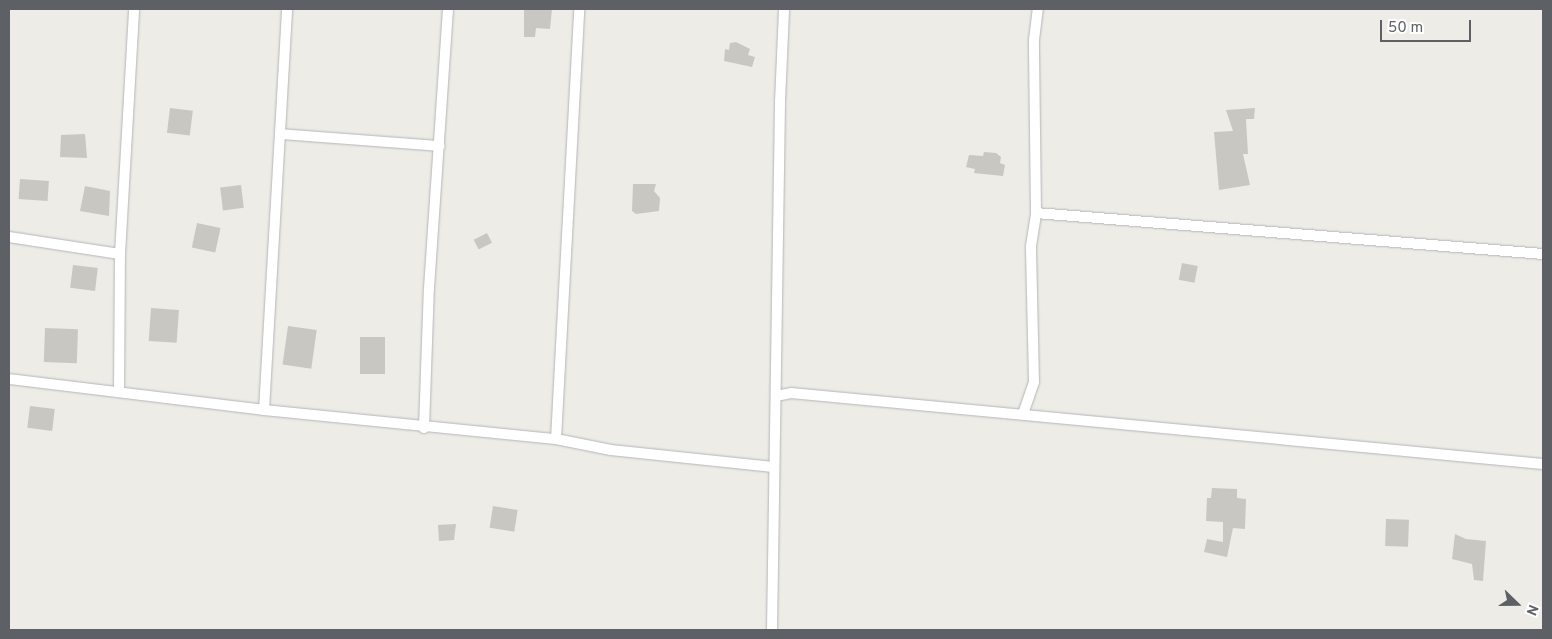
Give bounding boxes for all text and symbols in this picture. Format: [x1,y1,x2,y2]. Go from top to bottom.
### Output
scale bar [1382,10,1473,42]
text: 50 m [1388,19,1423,38]
north arrow [1492,579,1542,629]
text: N [1522,602,1541,618]

